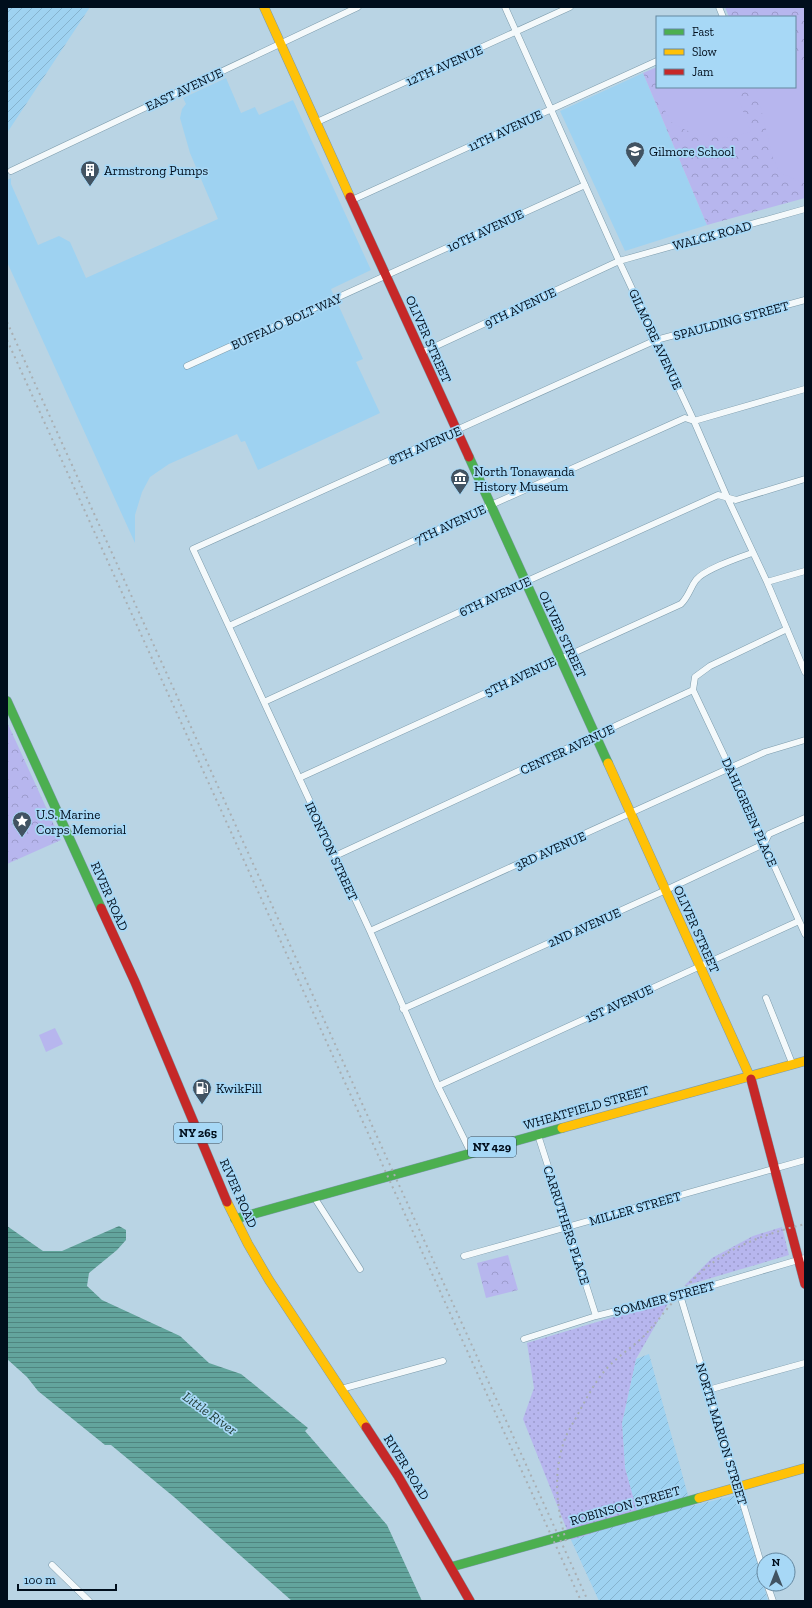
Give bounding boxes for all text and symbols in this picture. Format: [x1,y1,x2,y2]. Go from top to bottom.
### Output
legend [656,16,796,88]
text: Fast [692,25,715,39]
street label: 12TH AVENUE [404,42,485,89]
text: Slow [692,45,718,59]
street label: EAST AVENUE [143,65,226,114]
text: Jam [692,65,714,79]
street label: 11TH AVENUE [466,107,545,154]
school or university icon: Gilmore School [624,140,646,168]
place label: Gilmore School [649,144,735,159]
building icon: Armstrong Pumps [79,159,101,187]
place label: Armstrong Pumps [104,163,208,178]
street label: 10TH AVENUE [444,206,526,255]
street label: WALCK ROAD [671,218,753,253]
street label: 9TH AVENUE [482,284,559,331]
street label: GILMORE AVENUE [626,287,686,392]
street label: BUFFALO BOLT WAY [229,290,344,353]
street label: OLIVER STREET [403,293,455,385]
street label: SPAULDING STREET [672,298,791,343]
street label: 8TH AVENUE [387,423,464,468]
place label: North Tonawanda History Museum [474,464,575,494]
museum icon: North Tonawanda History Museum [449,467,471,495]
street label: 7TH AVENUE [412,501,488,547]
street label: 6TH AVENUE [457,573,534,620]
street label: OLIVER STREET [536,588,589,680]
street label: 5TH AVENUE [482,653,559,700]
street label: CENTER AVENUE [518,721,617,778]
street label: DAHLGREEN PLACE [719,755,780,869]
street label: IRONTON STREET [302,799,361,903]
place label: U.S. Marine Corps Memorial [36,807,127,837]
place icon: U.S. Marine Corps Memorial [11,810,33,838]
street label: 3RD AVENUE [512,828,588,873]
street label: RIVER ROAD [88,859,131,933]
street label: OLIVER STREET [671,883,723,975]
street label: 2ND AVENUE [545,905,623,950]
street label: 1ST AVENUE [583,981,656,1026]
fuel station icon: KwikFill [191,1077,213,1105]
place label: KwikFill [216,1081,263,1096]
street label: WHEATFIELD STREET [522,1082,651,1133]
road number: NY 265 [174,1123,222,1143]
road number: NY 429 [468,1137,516,1157]
street label: RIVER ROAD [217,1156,260,1230]
street label: CARRUTHERS PLACE [540,1164,593,1287]
street label: MILLER STREET [588,1188,683,1229]
street label: SOMMER STREET [612,1278,716,1319]
street label: NORTH MARION STREET [693,1361,750,1507]
water label: Little River [179,1388,240,1439]
street label: RIVER ROAD [381,1432,433,1503]
street label: ROBINSON STREET [568,1483,682,1528]
north arrow [756,1552,796,1592]
text: N [772,1556,781,1569]
scale bar [18,1566,116,1592]
text: 100 m [24,1573,56,1587]

